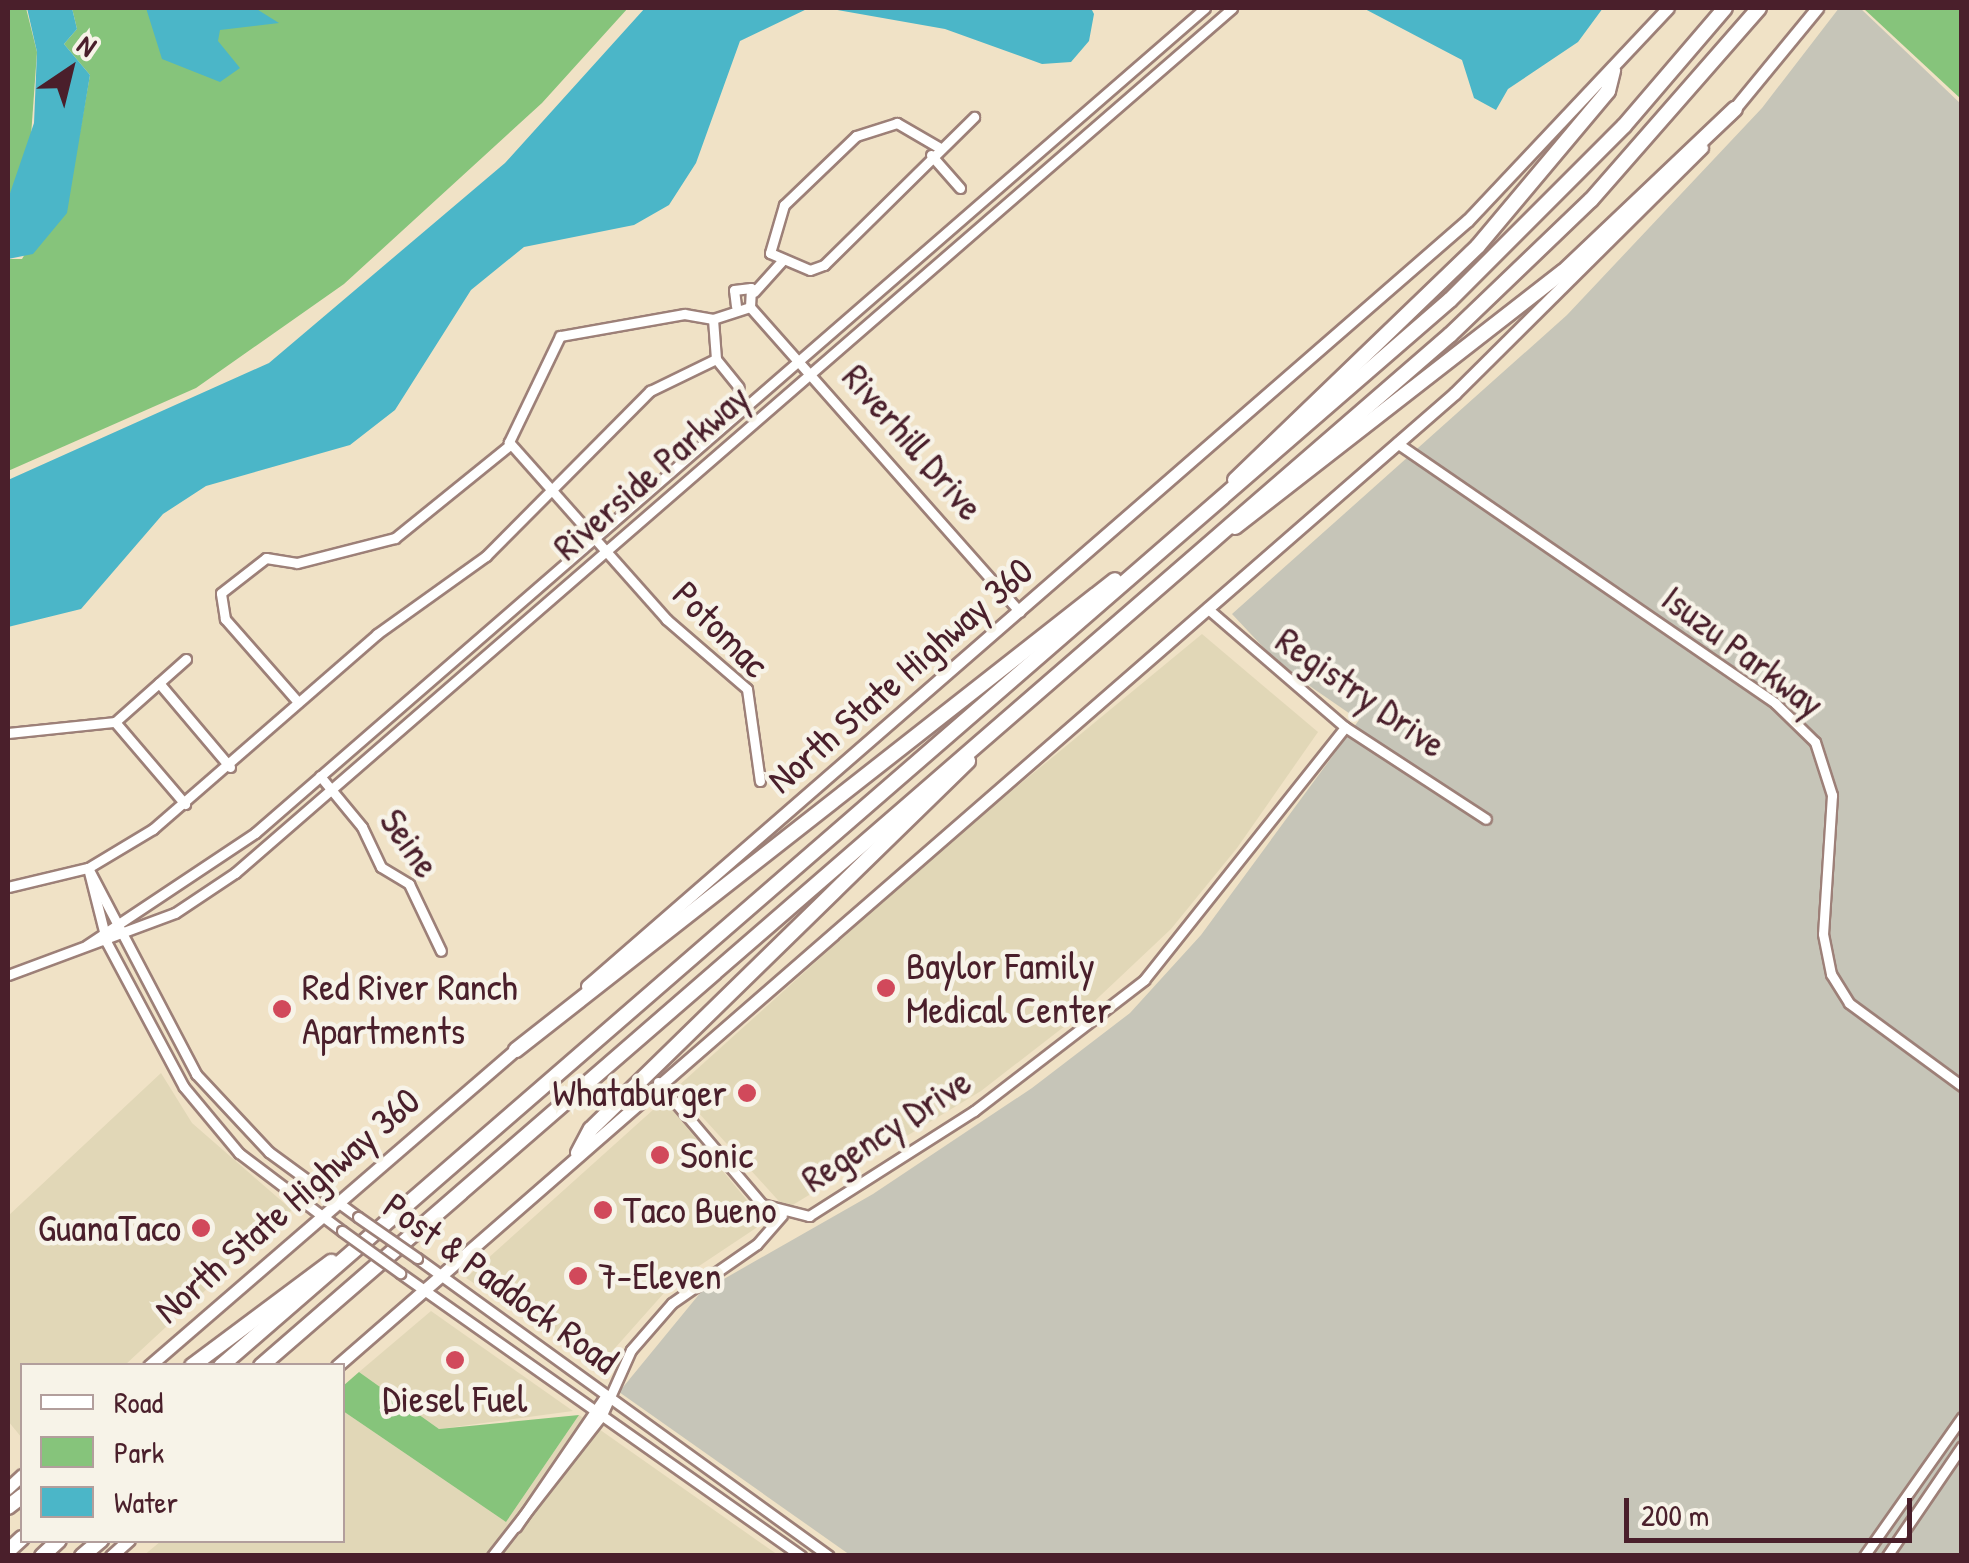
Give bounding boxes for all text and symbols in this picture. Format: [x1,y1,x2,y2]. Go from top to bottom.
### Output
north arrow [20,20,120,120]
text: N [70,26,104,65]
street label: Riverhill Drive [833,355,993,529]
street label: Riverside Parkway [544,375,758,569]
street label: North State Highway 360 [758,548,1042,802]
street label: Potomac [663,571,779,687]
street label: Isuzu Parkway [1653,575,1833,727]
street label: Registry Drive [1267,617,1455,767]
street label: Seine [370,800,450,886]
place label: Baylor Family Medical Center [906,943,1112,1032]
place label: Red River Ranch Apartments [302,964,517,1054]
marker: Baylor Family Medical Center [875,977,897,999]
marker: Red River Ranch Apartments [271,998,293,1020]
street label: Regency Drive [793,1058,979,1202]
place label: Whataburger [553,1070,727,1116]
street label: North State Highway 360 [145,1078,429,1332]
marker: Whataburger [736,1082,758,1104]
place label: Sonic [680,1132,753,1178]
marker: Sonic [649,1144,671,1166]
street label: Post & Paddock Road [375,1183,627,1383]
place label: Taco Bueno [623,1187,777,1233]
marker: Taco Bueno [592,1199,614,1221]
place label: GuanaTaco [38,1205,181,1251]
marker: GuanaTaco [190,1217,212,1239]
place label: 7-Eleven [598,1253,722,1299]
marker: 7-Eleven [567,1265,589,1287]
marker: Diesel Fuel [444,1349,466,1371]
legend [20,1363,345,1543]
place label: Diesel Fuel [383,1376,527,1422]
text: Road [114,1382,163,1422]
text: Park [114,1432,164,1472]
scale bar [1629,1478,1916,1540]
text: Water [114,1482,178,1522]
text: 200 m [1641,1495,1709,1535]

